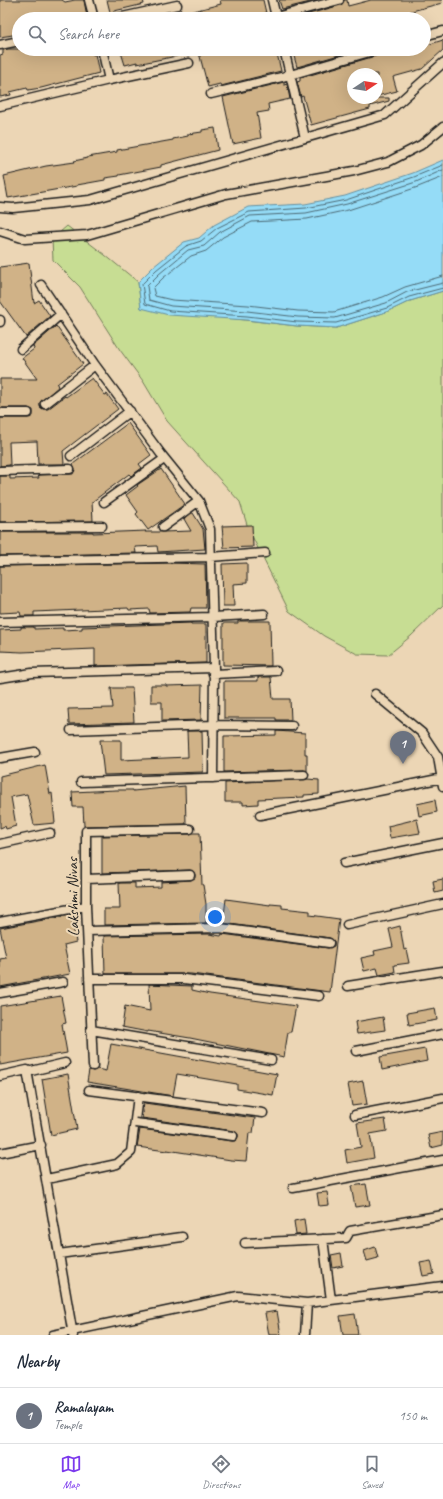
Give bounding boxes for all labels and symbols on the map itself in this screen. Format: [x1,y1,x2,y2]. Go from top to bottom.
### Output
north arrow [347,68,383,104]
pin: 1 [390,731,416,764]
street label: Lakshmi Nivas [62,856,84,936]
your location [205,907,225,927]

